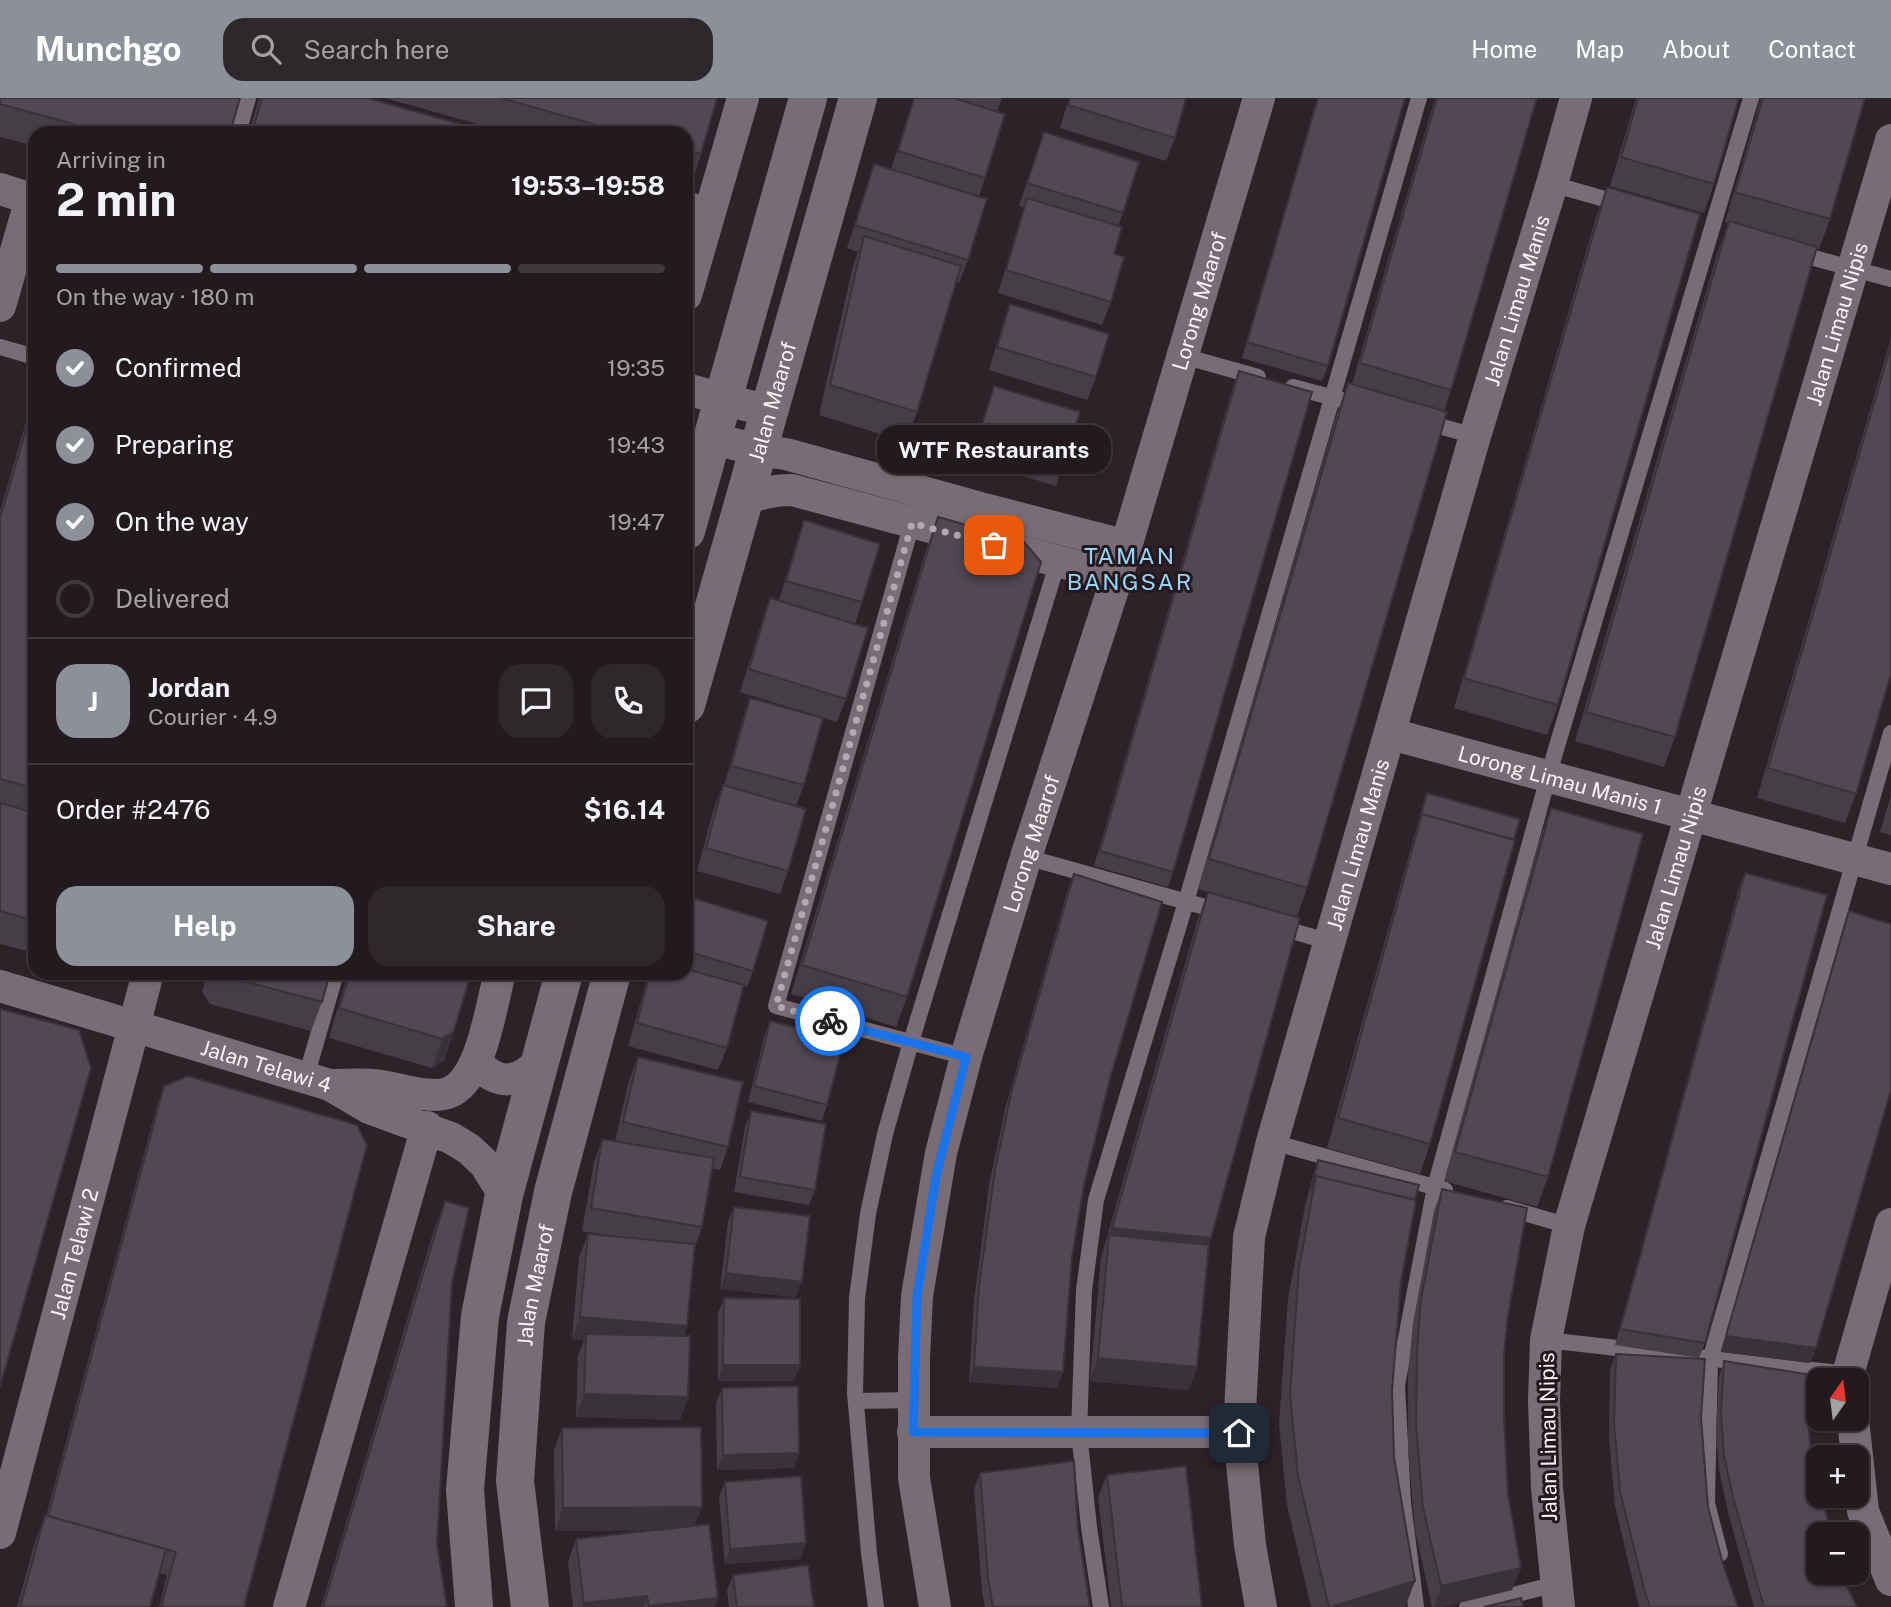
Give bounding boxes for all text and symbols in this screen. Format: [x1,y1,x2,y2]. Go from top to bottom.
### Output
search box [223,18,713,81]
text: Munchgo [35,30,181,68]
icon: search [247,30,285,68]
text: Search here [303,34,449,65]
text: Home [1471,35,1537,63]
text: Map [1575,35,1624,63]
text: About [1662,35,1730,63]
text: Contact [1768,35,1856,63]
text: Arriving in [56,146,166,173]
text: 19:53–19:58 [511,170,665,201]
text: 2 min [56,172,176,226]
street label: Jalan Limau Manis [1479,212,1554,389]
street label: Lorong Maarof [1166,229,1231,373]
street label: Jalan Limau Nipis [1800,239,1873,408]
text: On the way · 180 m [56,283,254,310]
street label: Jalan Maarof [743,339,801,465]
icon: check [56,349,94,387]
text: Confirmed [115,352,242,383]
text: 19:35 [607,354,665,381]
icon: check [56,426,94,464]
callout: WTF Restaurants [877,426,1111,475]
text: Preparing [115,429,234,460]
text: 19:43 [607,431,665,458]
text: WTF Restaurants [899,436,1089,463]
icon: check [56,503,94,541]
text: On the way [115,506,249,537]
text: 19:47 [608,508,665,535]
pin [964,515,1024,575]
icon: bag [975,526,1013,564]
district label: TAMAN BANGSAR [1067,542,1193,595]
text: Delivered [115,583,230,614]
button: chat [499,664,573,738]
button: phone [591,664,665,738]
text: Jordan [148,672,230,703]
text: J [88,686,98,717]
text: Courier · 4.9 [148,703,277,730]
street label: Lorong Limau Manis 1 [1455,740,1665,819]
street label: Jalan Limau Manis [1321,756,1394,933]
street label: Lorong Maarof [998,771,1064,916]
street label: Jalan Limau Nipis [1639,783,1711,952]
text: Order #2476 [56,794,210,825]
text: $16.14 [584,794,665,825]
button: Help [56,886,354,966]
button: Share [368,886,665,966]
courier [795,986,865,1056]
icon: bike [811,1002,849,1040]
street label: Jalan Telawi 4 [198,1034,335,1097]
street label: Jalan Telawi 2 [45,1185,103,1322]
street label: Jalan Maarof [512,1222,559,1347]
street label: Jalan Limau Nipis [1534,1352,1562,1522]
north arrow [1806,1368,1869,1432]
map controls [1806,1368,1869,1585]
pin [1209,1403,1269,1463]
icon: home [1220,1414,1258,1452]
button: + [1806,1445,1869,1508]
button: − [1806,1522,1869,1585]

